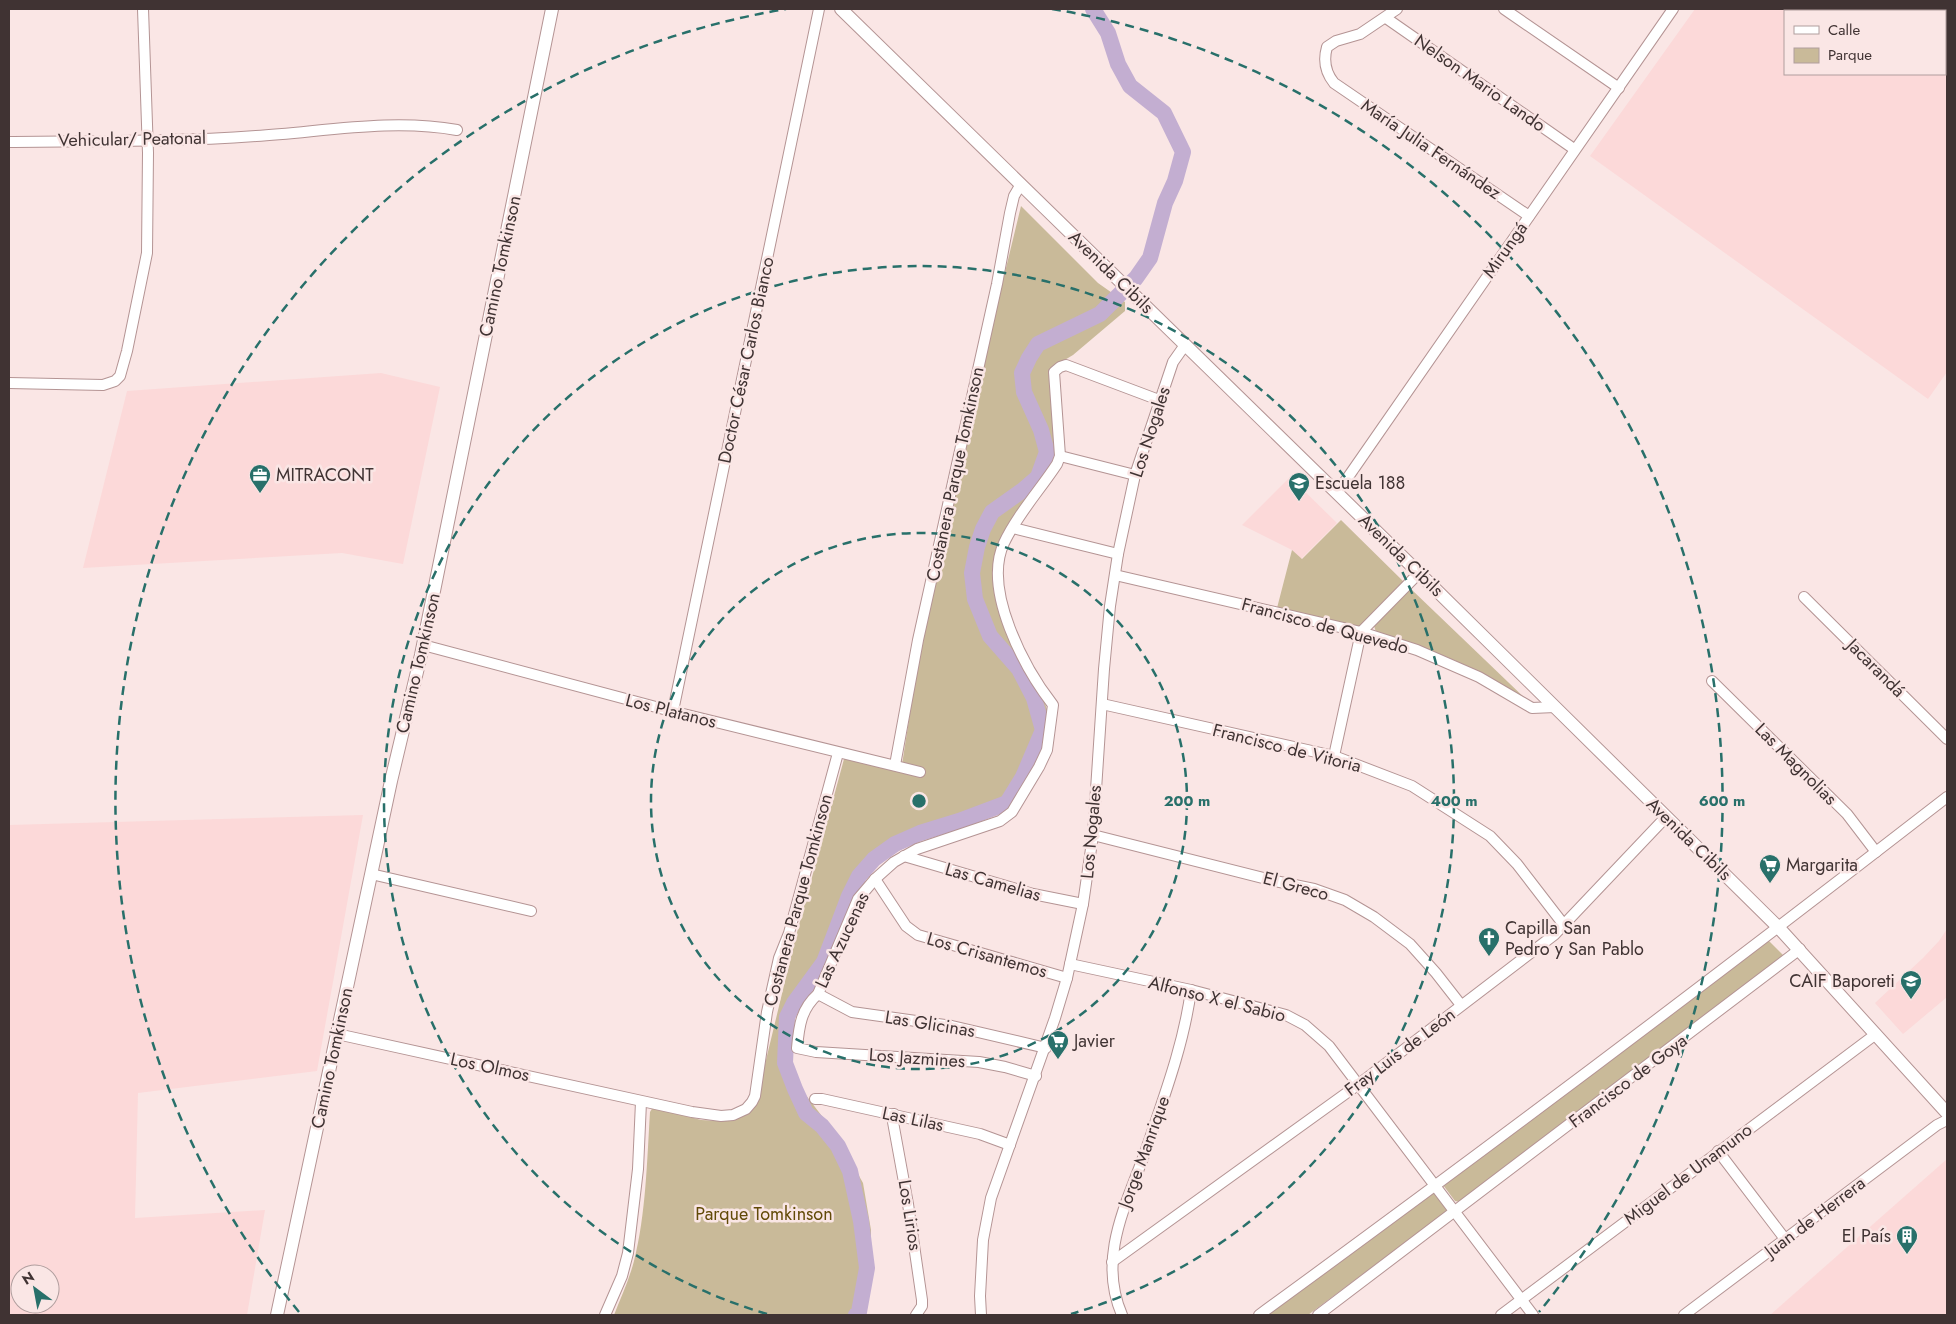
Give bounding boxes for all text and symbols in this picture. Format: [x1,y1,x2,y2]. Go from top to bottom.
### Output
legend [1784,10,1946,75]
text: Calle [1828,19,1860,41]
street label: Nelson Mario Lando [1409,28,1551,138]
text: Parque [1828,44,1872,66]
street label: María Julia Fernández [1356,92,1507,206]
street label: Vehicular/ Peatonal [58,125,206,153]
street label: Camino Tomkinson [472,193,528,339]
street label: Mirungá [1476,217,1534,283]
street label: Avenida Cibils [1063,225,1159,319]
street label: Doctor César Carlos Bianco [711,254,781,466]
street label: Costanera Parque Tomkinson [920,364,990,584]
street label: Los Nogales [1123,383,1177,481]
place label: MITRACONT [276,462,374,488]
office icon: MITRACONT [248,463,272,494]
place label: Escuela 188 [1315,470,1405,496]
school or university icon: Escuela 188 [1287,471,1311,502]
street label: Avenida Cibils [1353,508,1449,602]
street label: Camino Tomkinson [389,590,447,736]
street label: Francisco de Quevedo [1239,591,1412,661]
street label: Jacarandá [1839,631,1911,703]
street label: Los Platanos [623,687,719,735]
street label: Francisco de Vitoria [1210,717,1364,779]
street label: Las Magnolias [1749,717,1843,811]
street label: Los Nogales [1074,784,1108,880]
text: 200 m [1164,790,1210,812]
text: 400 m [1430,790,1478,812]
text: 600 m [1699,790,1745,812]
street label: Costanera Parque Tomkinson [757,791,839,1009]
centre of rings [910,792,928,810]
street label: Avenida Cibils [1641,792,1737,886]
place label: Margarita [1786,852,1858,878]
supermarket icon: Margarita [1758,853,1782,884]
street label: Las Camelias [942,856,1044,908]
street label: El Greco [1260,865,1332,907]
street label: Las Azucenas [808,888,876,992]
place label: Capilla San Pedro y San Pablo [1505,915,1644,962]
street label: Los Crisantemos [924,925,1050,985]
church icon: Capilla San Pedro y San Pablo [1477,926,1501,957]
place label: CAIF Baporeti [1789,968,1895,994]
street label: Alfonso X el Sabio [1146,969,1288,1029]
school or university icon: CAIF Baporeti [1899,969,1923,1000]
street label: Camino Tomkinson [304,985,360,1131]
street label: Fray Luis de León [1339,1002,1461,1102]
street label: Las Glicinas [883,1004,977,1044]
place label: Javier [1072,1028,1116,1054]
street label: Francisco de Goya [1563,1028,1693,1134]
supermarket icon: Javier [1046,1029,1070,1060]
street label: Los Jazmines [868,1042,966,1074]
street label: Los Olmos [448,1046,532,1088]
street label: Jorge Manrique [1111,1092,1176,1214]
street label: Las Lilas [880,1100,946,1138]
street label: Miguel de Unamuno [1618,1117,1758,1231]
street label: Juan de Herrera [1757,1170,1871,1265]
street label: Los Lirios [892,1178,928,1252]
park label: Parque Tomkinson [695,1201,833,1227]
place label: El País [1842,1223,1891,1249]
building icon: El País [1895,1224,1919,1255]
north arrow [10,1264,60,1314]
text: N [18,1267,38,1289]

